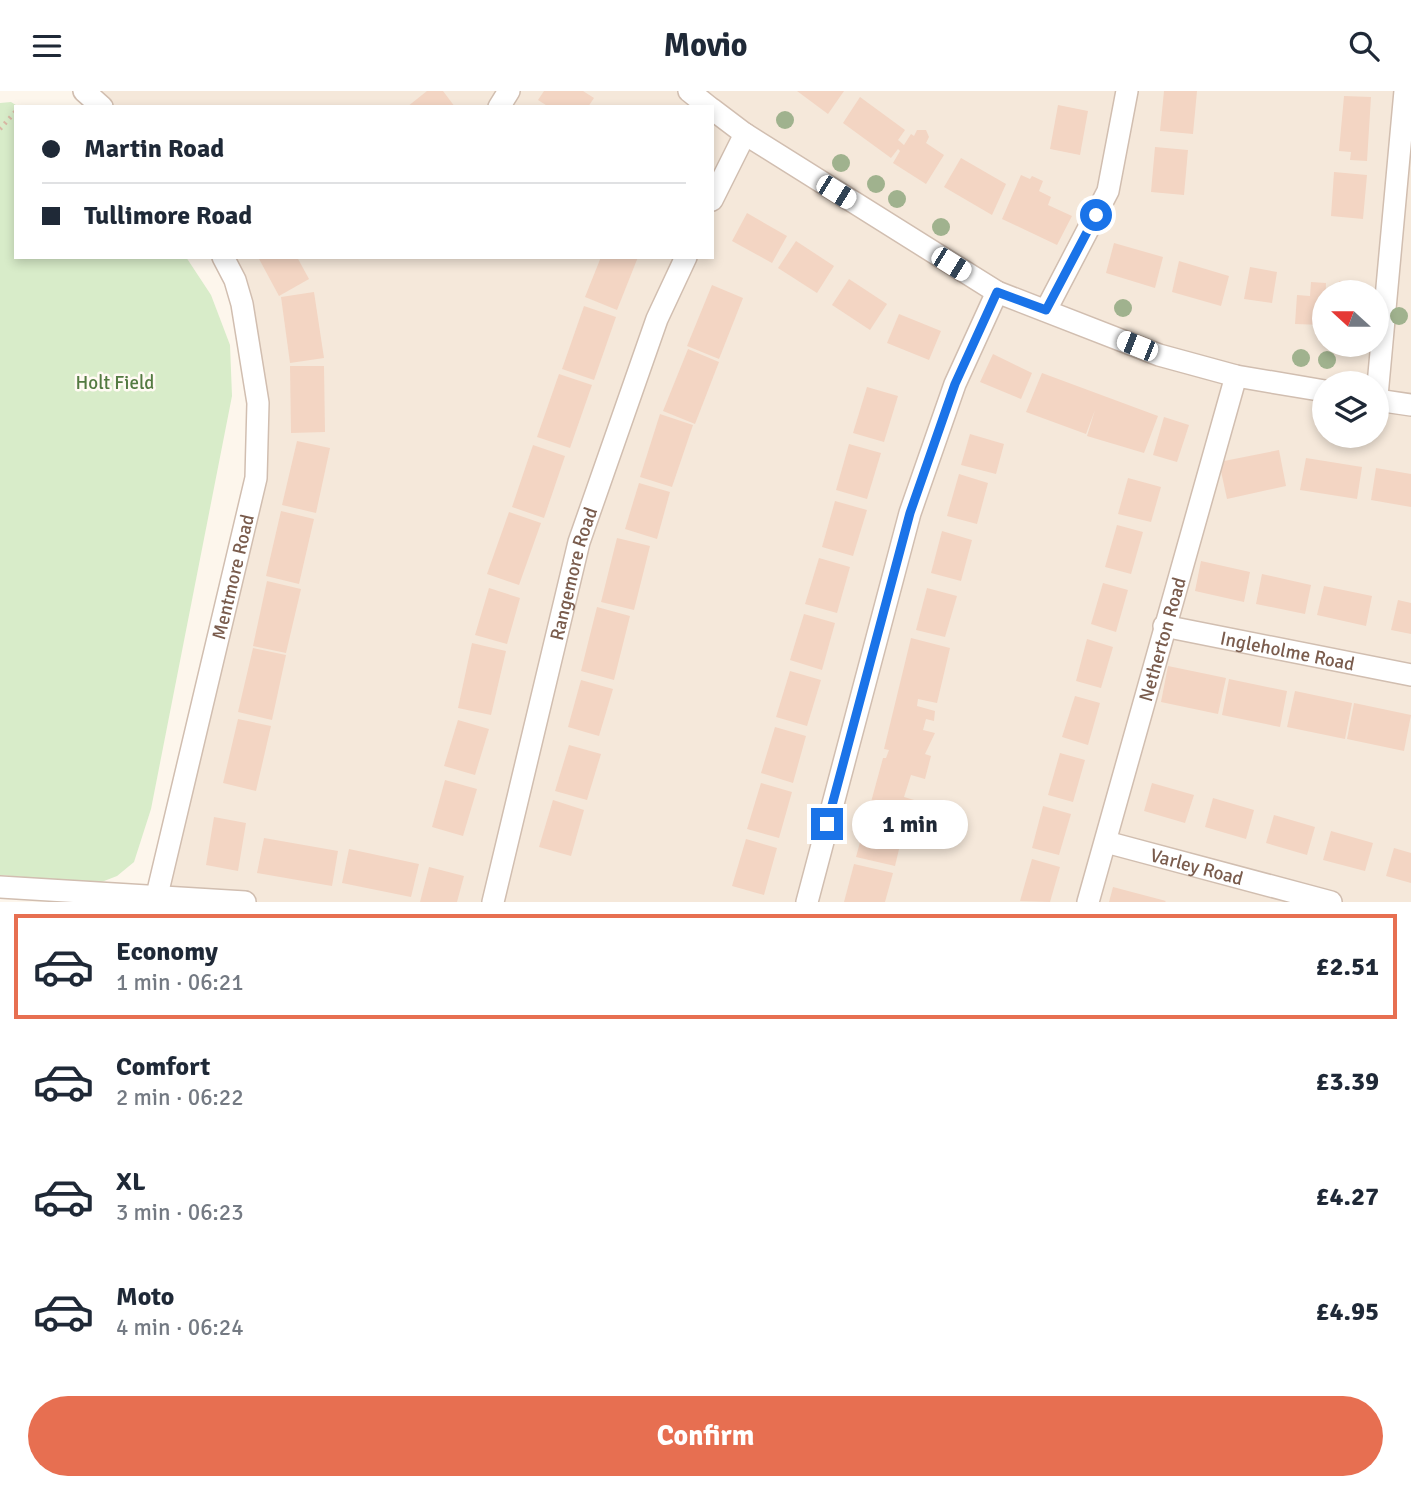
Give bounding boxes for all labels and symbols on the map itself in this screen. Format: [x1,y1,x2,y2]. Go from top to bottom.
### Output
car [813,172,860,212]
route start [1080,199,1112,231]
car [928,244,975,284]
north arrow [1312,280,1390,357]
car [1114,328,1161,364]
park label: Holt Field [76,371,154,395]
street label: Rangemore Road [545,504,603,643]
street label: Mentmore Road [207,512,260,642]
street label: Netherton Road [1134,575,1192,704]
street label: Ingleholme Road [1218,626,1357,677]
callout: 1 min [852,799,967,849]
route end [811,808,843,840]
street label: Varley Road [1147,843,1246,891]

